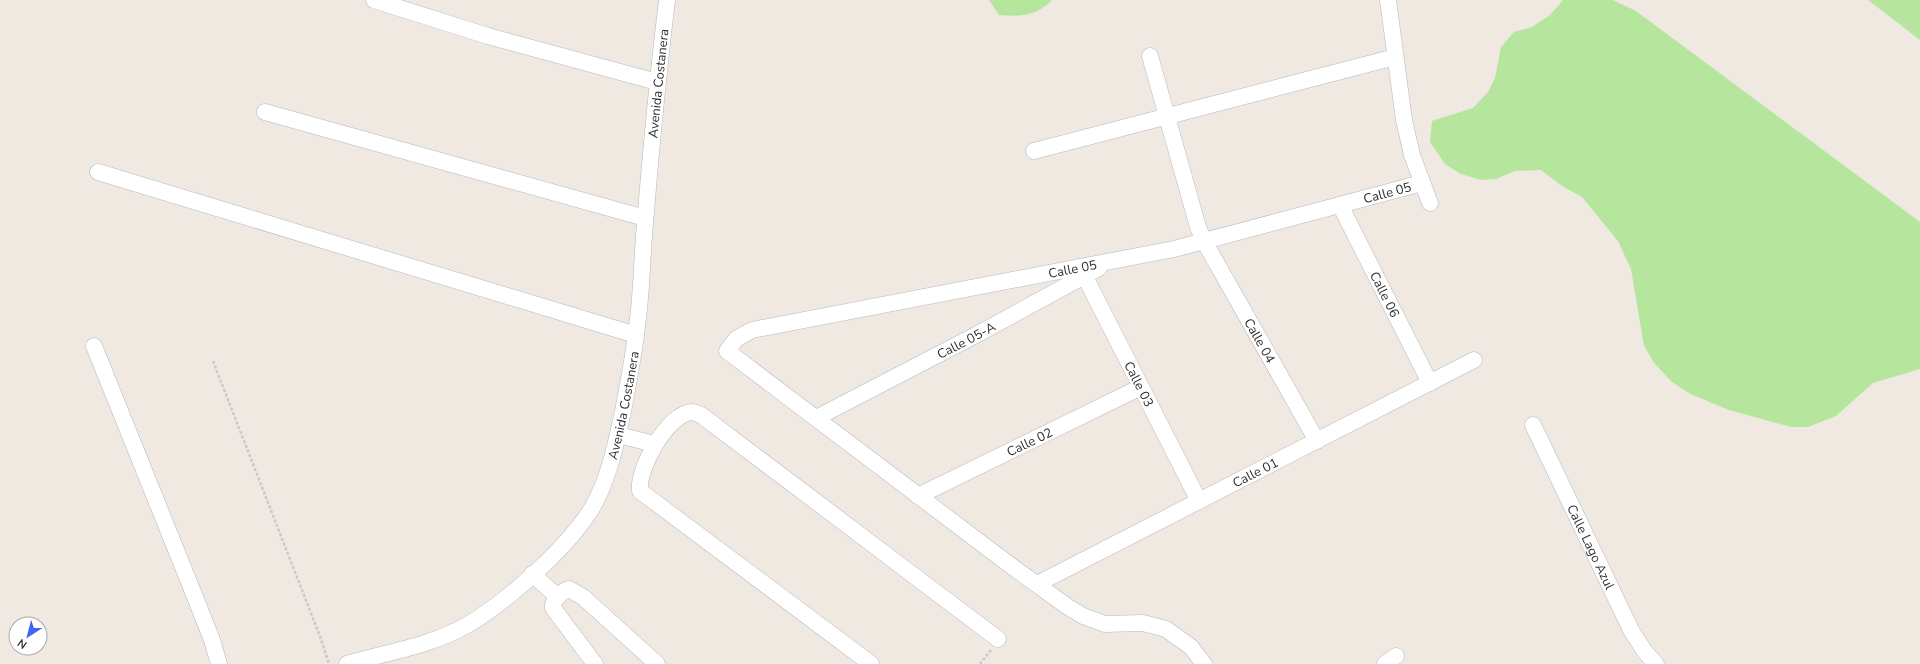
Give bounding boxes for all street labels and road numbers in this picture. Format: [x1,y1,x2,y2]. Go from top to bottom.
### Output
street label: Avenida Costanera [644,28,674,139]
street label: Calle 05 [1361,178,1414,208]
street label: Calle 05 [1047,256,1099,283]
street label: Calle 06 [1365,269,1403,321]
street label: Calle 04 [1239,315,1279,367]
street label: Calle 05-A [934,318,999,364]
street label: Avenida Costanera [604,350,644,461]
street label: Calle 03 [1119,358,1158,410]
street label: Calle 02 [1004,424,1056,461]
street label: Calle 01 [1230,454,1281,492]
street label: Calle Lago Azul [1562,502,1618,593]

